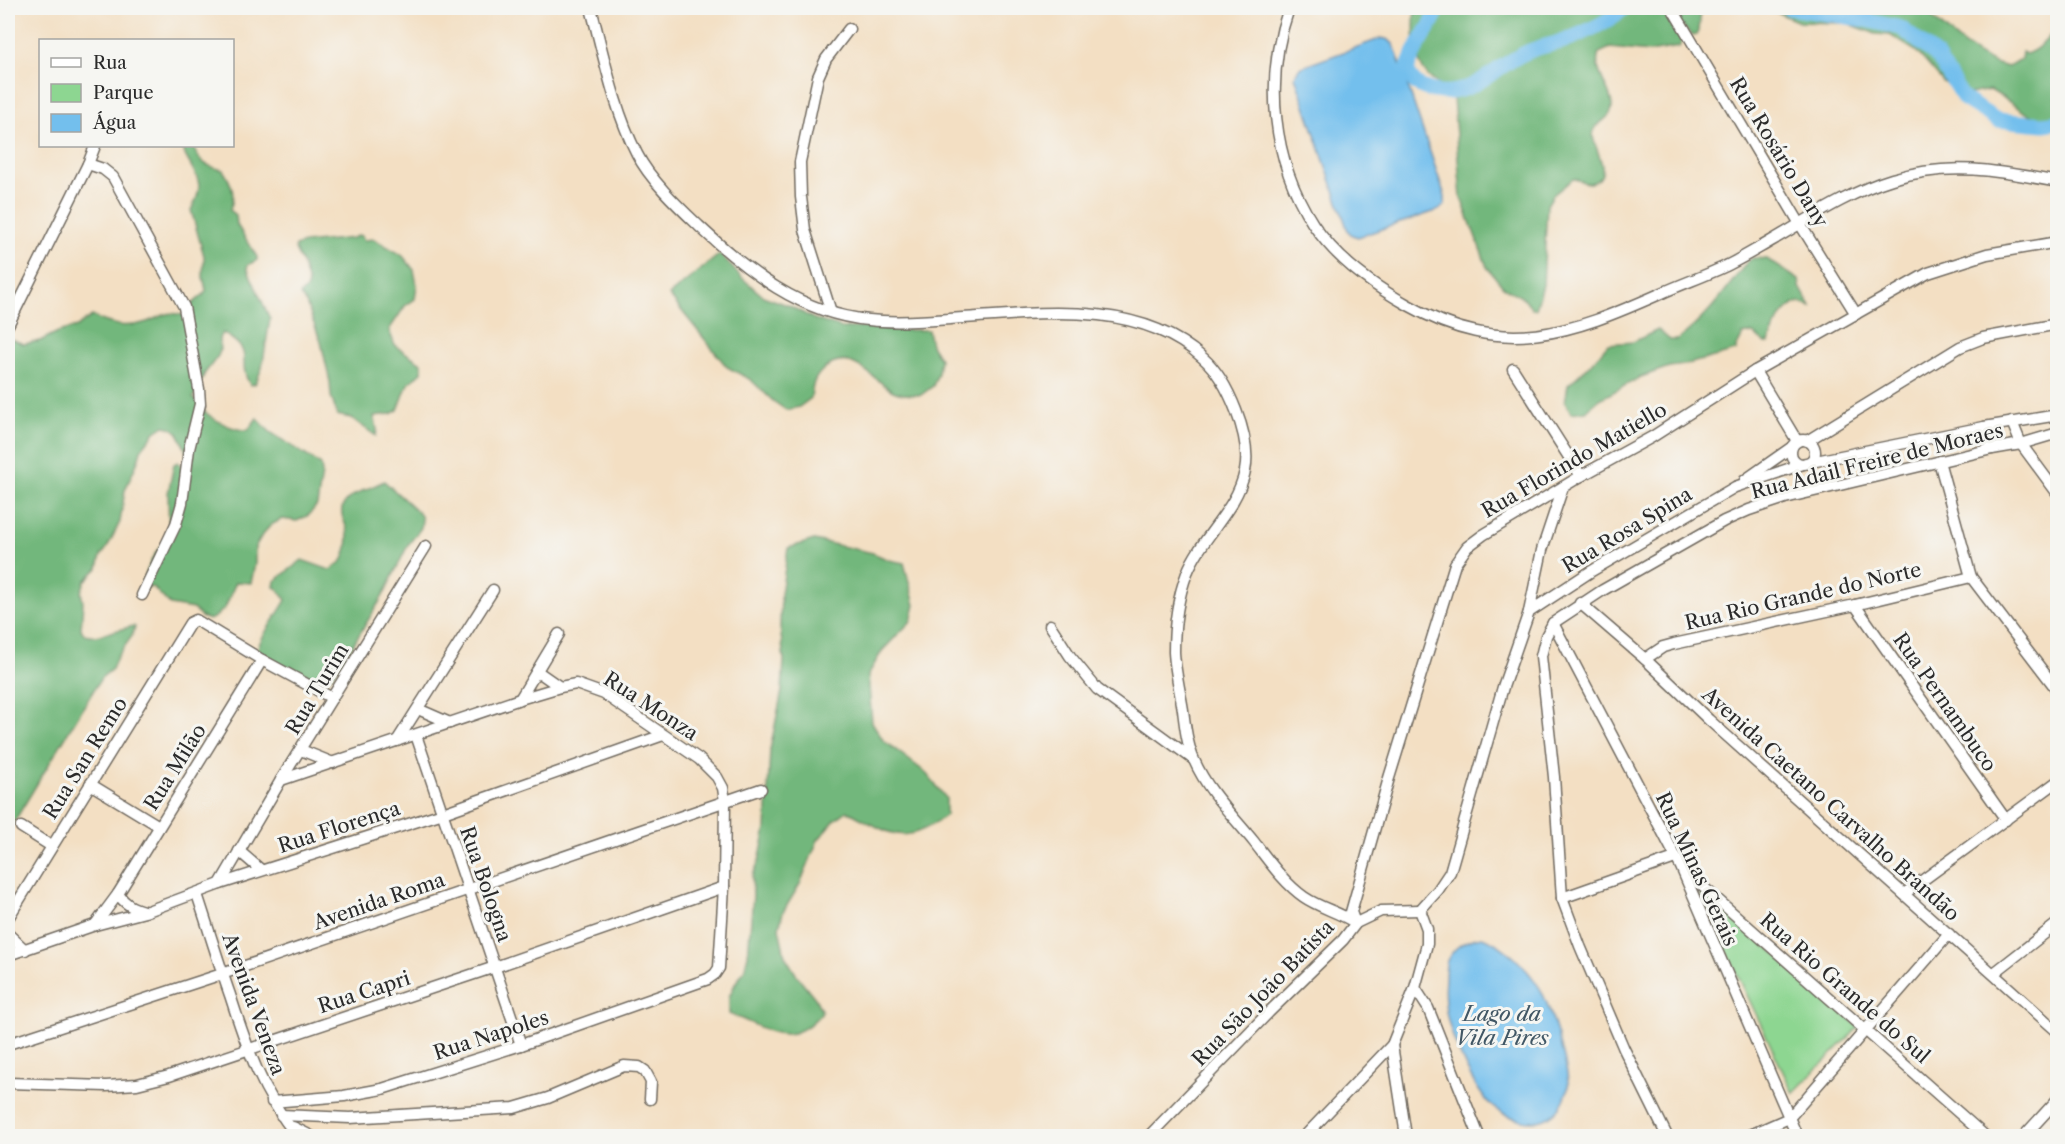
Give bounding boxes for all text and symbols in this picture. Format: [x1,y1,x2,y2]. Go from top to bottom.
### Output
legend [39,39,234,147]
text: Rua [93,52,127,74]
street label: Rua Rosário Dany [1725,73,1834,232]
text: Parque [93,82,154,104]
text: Água [92,111,137,134]
street label: Rua Florindo Matiello [1477,397,1671,523]
street label: Rua Adail Freire de Moraes [1748,418,2006,504]
street label: Rua Rosa Spina [1558,482,1697,578]
street label: Rua Rio Grande do Norte [1682,557,1924,635]
street label: Rua Pernambuco [1888,628,2002,776]
street label: Rua Turim [280,639,354,739]
street label: Rua Monza [599,667,703,746]
street label: Avenida Caetano Carvalho Brandão [1697,681,1965,926]
street label: Rua San Remo [38,692,132,824]
street label: Rua Milão [139,719,211,815]
street label: Rua Minas Gerais [1651,788,1743,950]
street label: Rua Florença [275,796,403,858]
street label: Rua Bologna [455,823,517,945]
street label: Avenida Roma [309,867,448,935]
street label: Rua Rio Grande do Sul [1755,908,1935,1068]
street label: Rua São João Batista [1187,915,1339,1071]
street label: Avenida Veneza [217,929,291,1079]
street label: Rua Capri [315,966,413,1018]
water label: Lago da Vila Pires [1455,1001,1549,1050]
street label: Rua Napoles [430,1005,552,1065]

